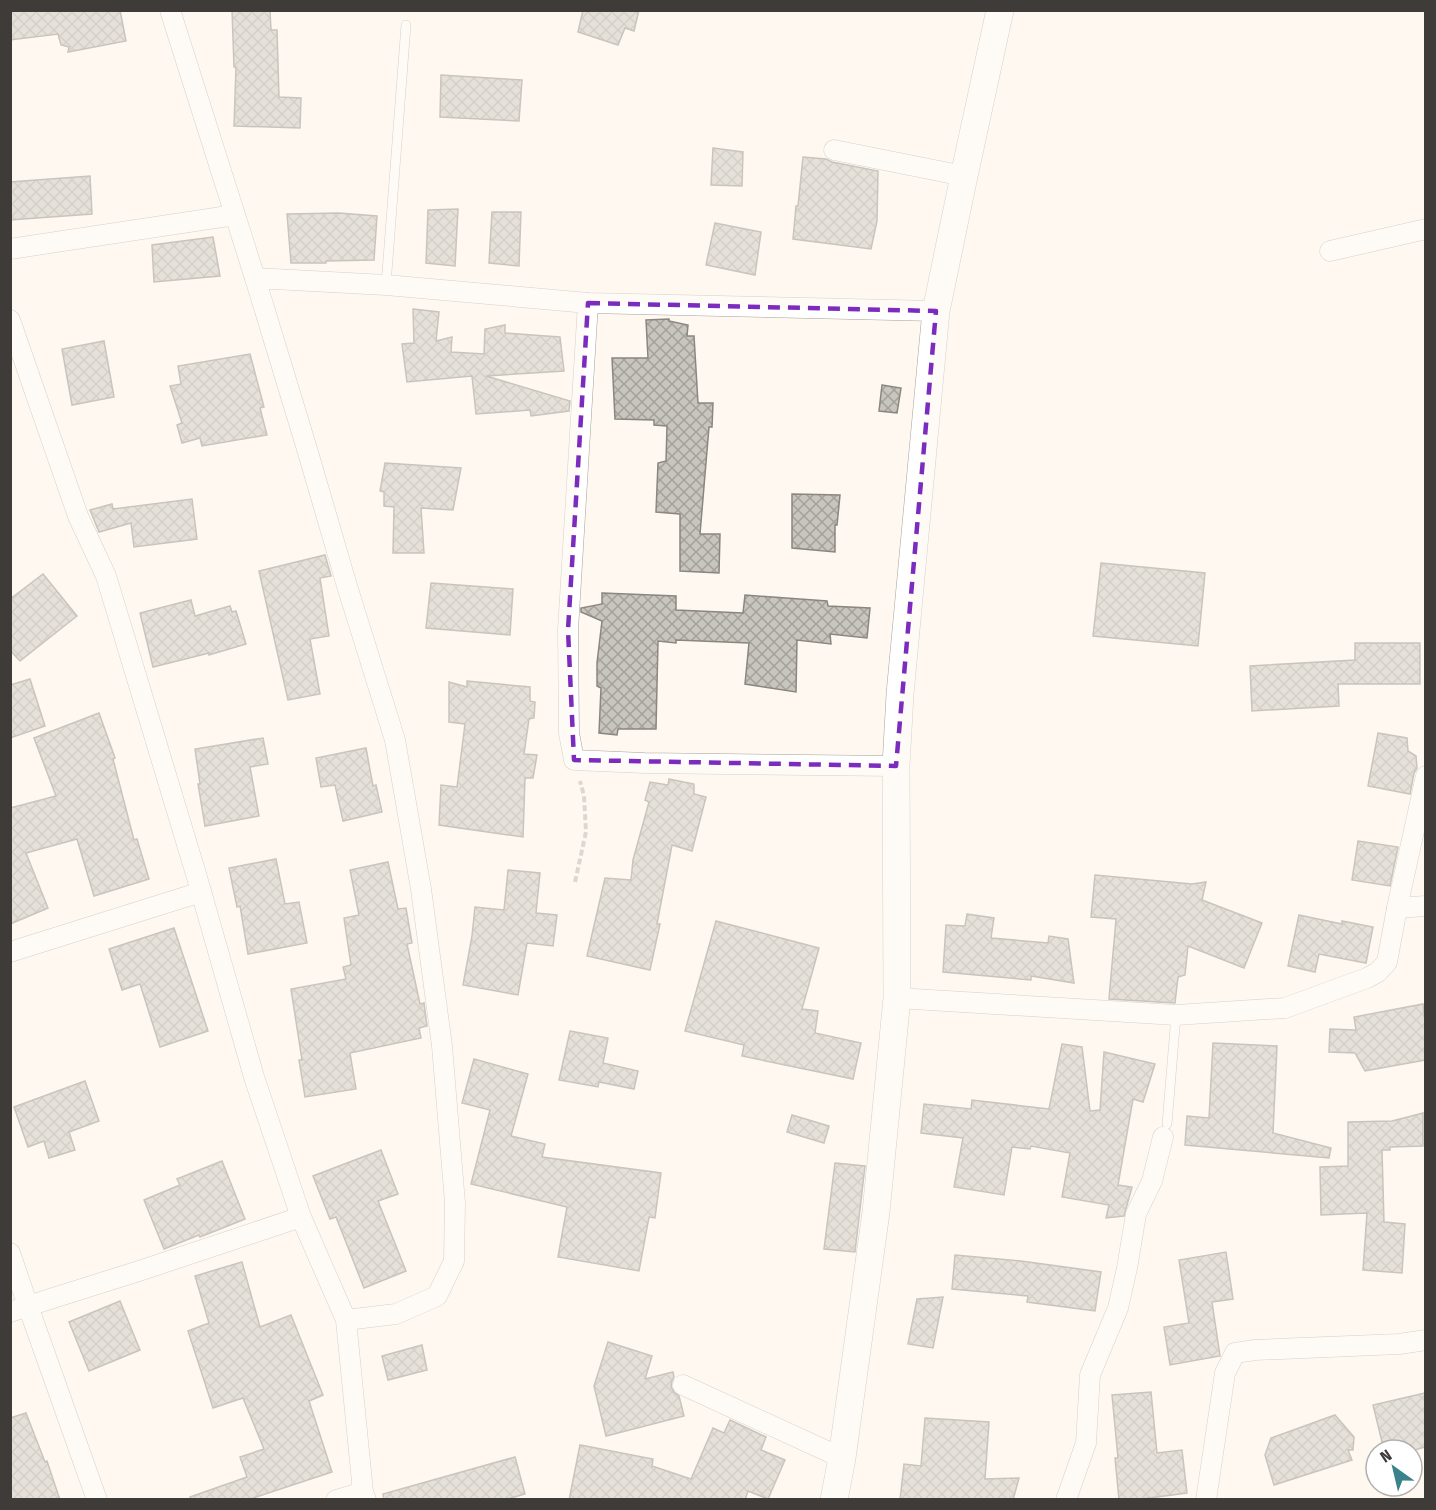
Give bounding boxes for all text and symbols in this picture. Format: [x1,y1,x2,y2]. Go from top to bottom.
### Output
north arrow [1364,1438,1424,1498]
text: N [1377,1445,1395,1467]

